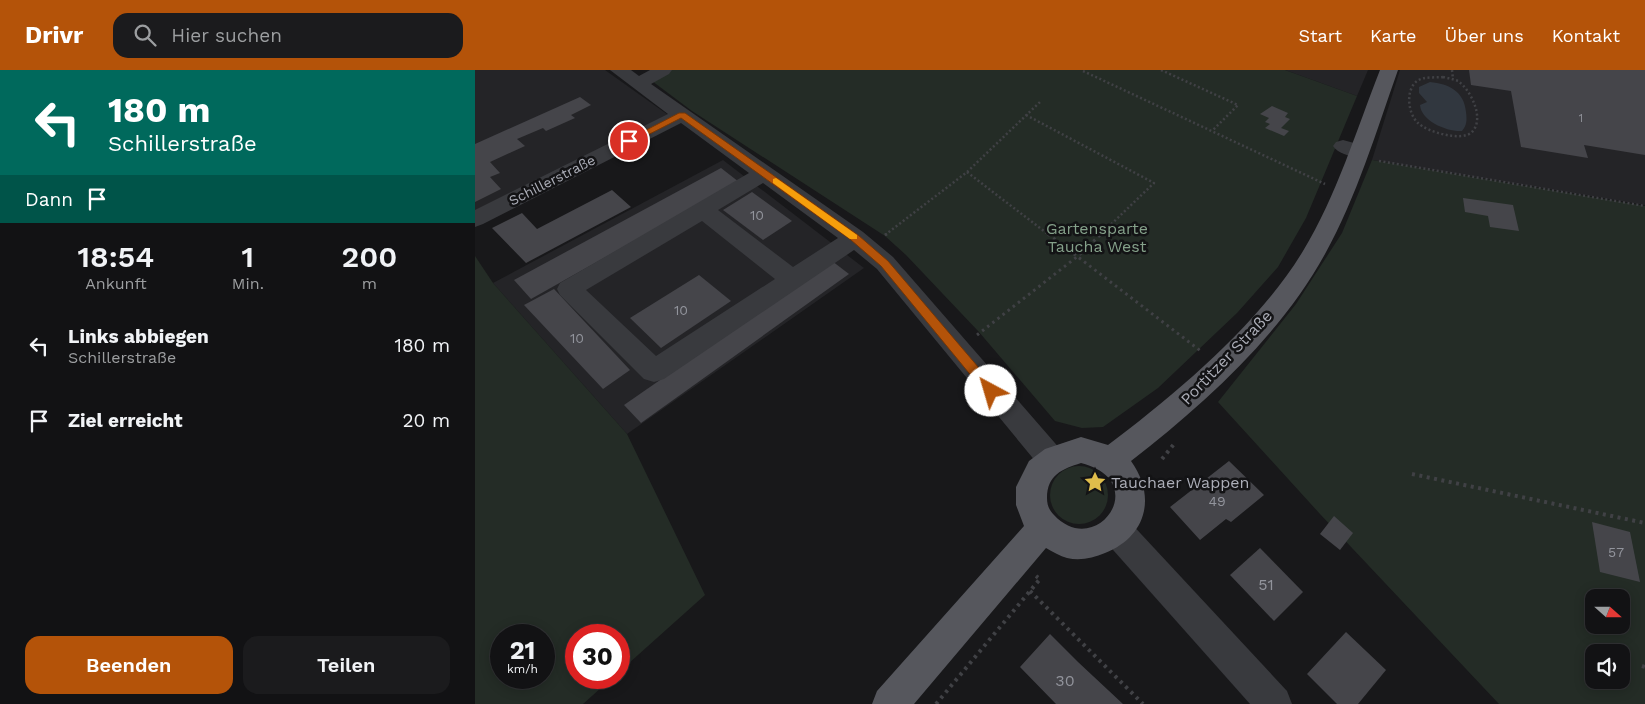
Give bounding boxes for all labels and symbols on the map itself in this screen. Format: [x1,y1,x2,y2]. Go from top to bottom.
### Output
house number: 1 [1579,112,1583,125]
pin [608,120,650,162]
street label: Schillerstraße [506,151,598,209]
house number: 10 [750,207,764,223]
park label: Gartensparte Taucha West [1046,219,1148,256]
house number: 10 [674,302,688,318]
street label: Portitzer Straße [1177,306,1276,408]
house number: 10 [570,330,584,346]
position arrow [964,364,1016,416]
place icon: Tauchaer Wappen [1082,469,1108,495]
place label: Tauchaer Wappen [1111,473,1249,492]
house number: 49 [1208,493,1226,509]
house number: 57 [1608,544,1624,560]
house number: 51 [1258,575,1274,594]
north arrow [1585,589,1630,634]
speed limit sign: 30 [565,624,630,689]
house number: 30 [1055,671,1075,690]

